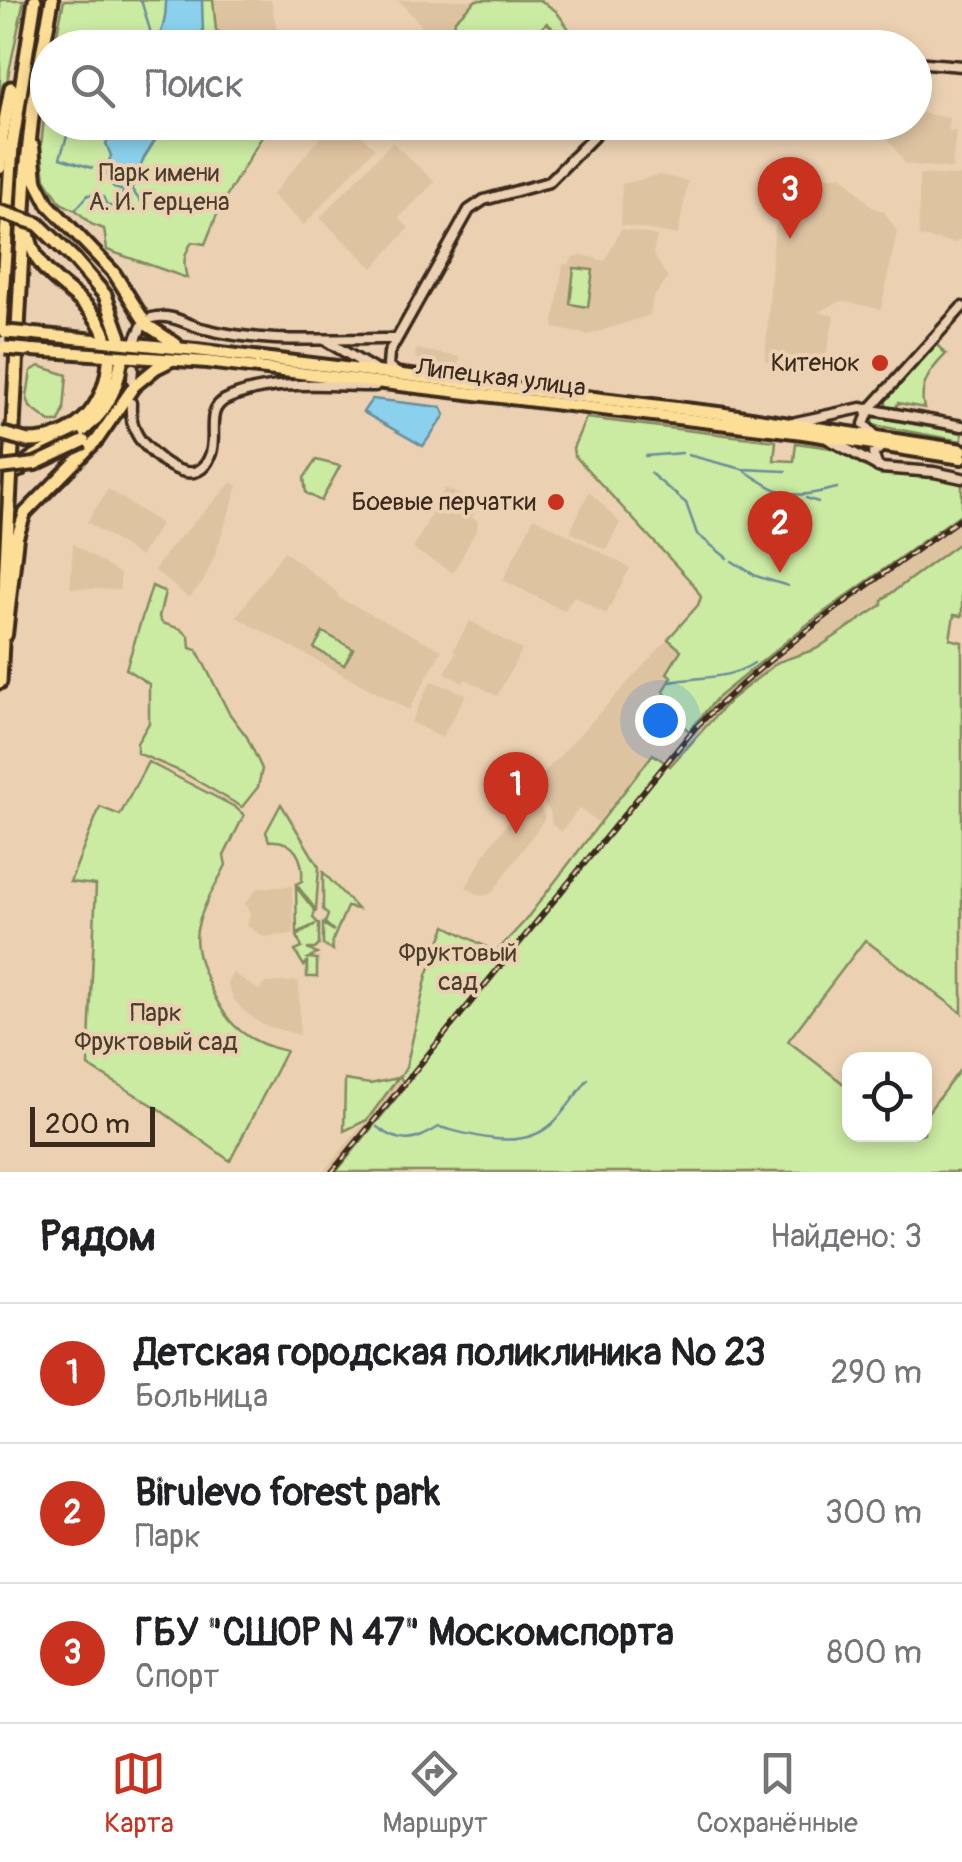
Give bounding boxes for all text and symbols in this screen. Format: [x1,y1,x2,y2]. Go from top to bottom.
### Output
search box [30,30,932,140]
icon: search [65,58,120,113]
text: Поиск [145,61,244,109]
pin: 3 [758,156,822,239]
park label: Парк имени А. И. Герцена [88,158,230,218]
place label: Китенок [771,348,860,379]
street label: Липецкая улица [413,352,588,404]
marker: Китенок [869,352,891,374]
place label: Боевые перчатки [351,487,536,518]
pin: 2 [748,490,812,573]
marker: Боевые перчатки [545,491,567,513]
your location [635,695,686,746]
pin: 1 [484,752,548,834]
park label: Фруктовый сад [399,938,517,998]
park label: Парк Фруктовый сад [74,998,238,1058]
map controls [842,1052,932,1142]
button: locate [842,1052,932,1142]
scale bar [30,1102,155,1146]
text: 200 m [45,1107,130,1142]
text: Рядом [40,1211,156,1263]
text: Найдено: 3 [770,1217,922,1257]
text: Детская городская поликлиника № 23 [135,1329,766,1377]
text: 1 [66,1353,79,1393]
text: 290 m [830,1353,922,1393]
text: Больница [135,1377,268,1417]
text: Birulevo forest park [135,1469,440,1517]
text: 2 [64,1493,81,1533]
text: 300 m [825,1493,922,1533]
text: Парк [135,1517,201,1557]
text: ГБУ "СШОР N 47" Москомспорта [135,1609,674,1657]
text: 3 [64,1633,81,1673]
text: 800 m [827,1633,922,1673]
text: Спорт [135,1657,219,1697]
tab: Карта [104,1746,174,1841]
tab: Маршрут [382,1746,488,1841]
tab: Сохранённые [696,1746,858,1841]

